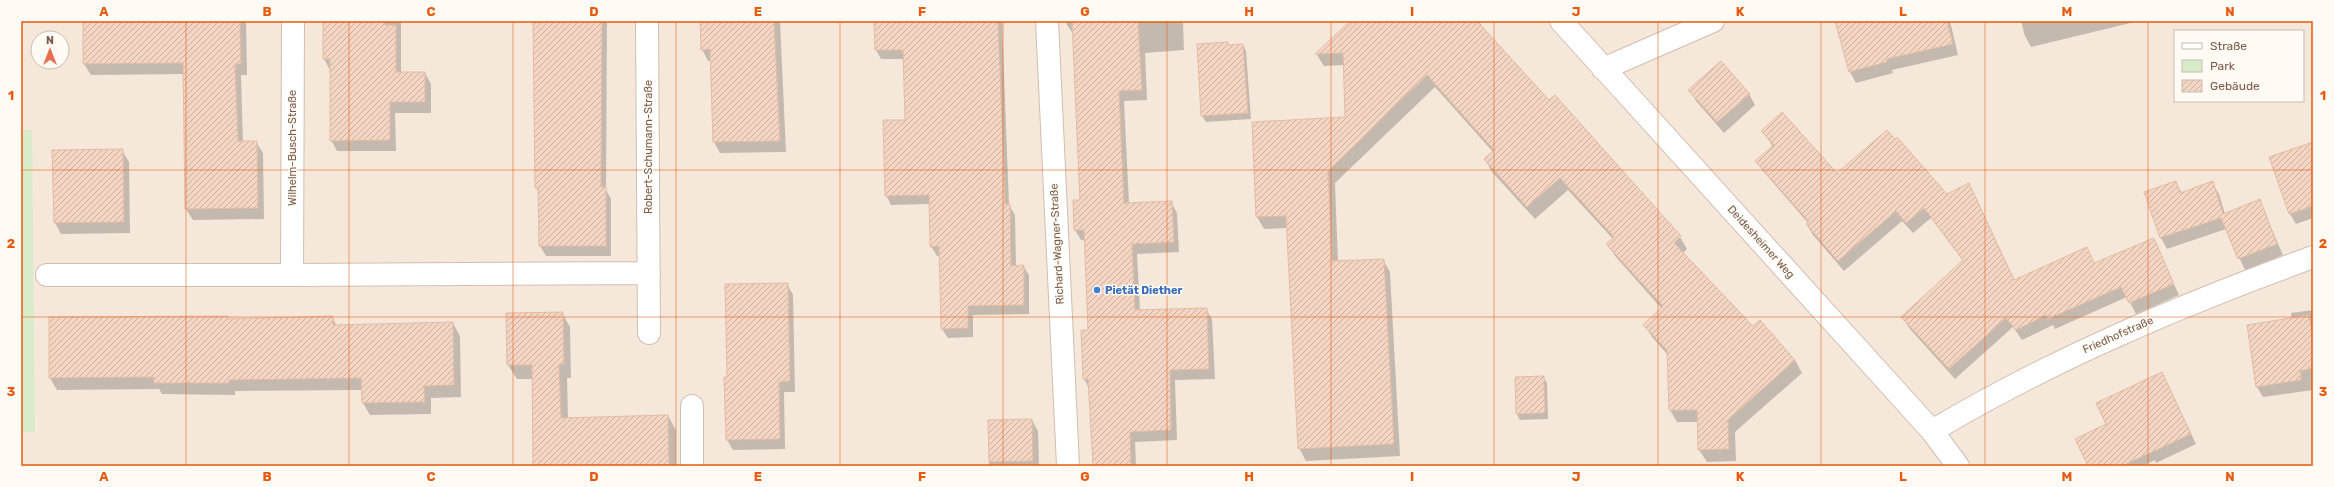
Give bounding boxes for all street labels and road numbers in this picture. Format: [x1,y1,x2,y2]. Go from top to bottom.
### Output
street label: Robert-Schumann-Straße [642,80,655,214]
street label: Wilhelm-Busch-Straße [286,90,299,206]
street label: Richard-Wagner-Straße [1047,183,1067,305]
street label: Deidesheimer Weg [1725,203,1797,281]
street label: Friedhofstraße [2081,314,2155,356]

